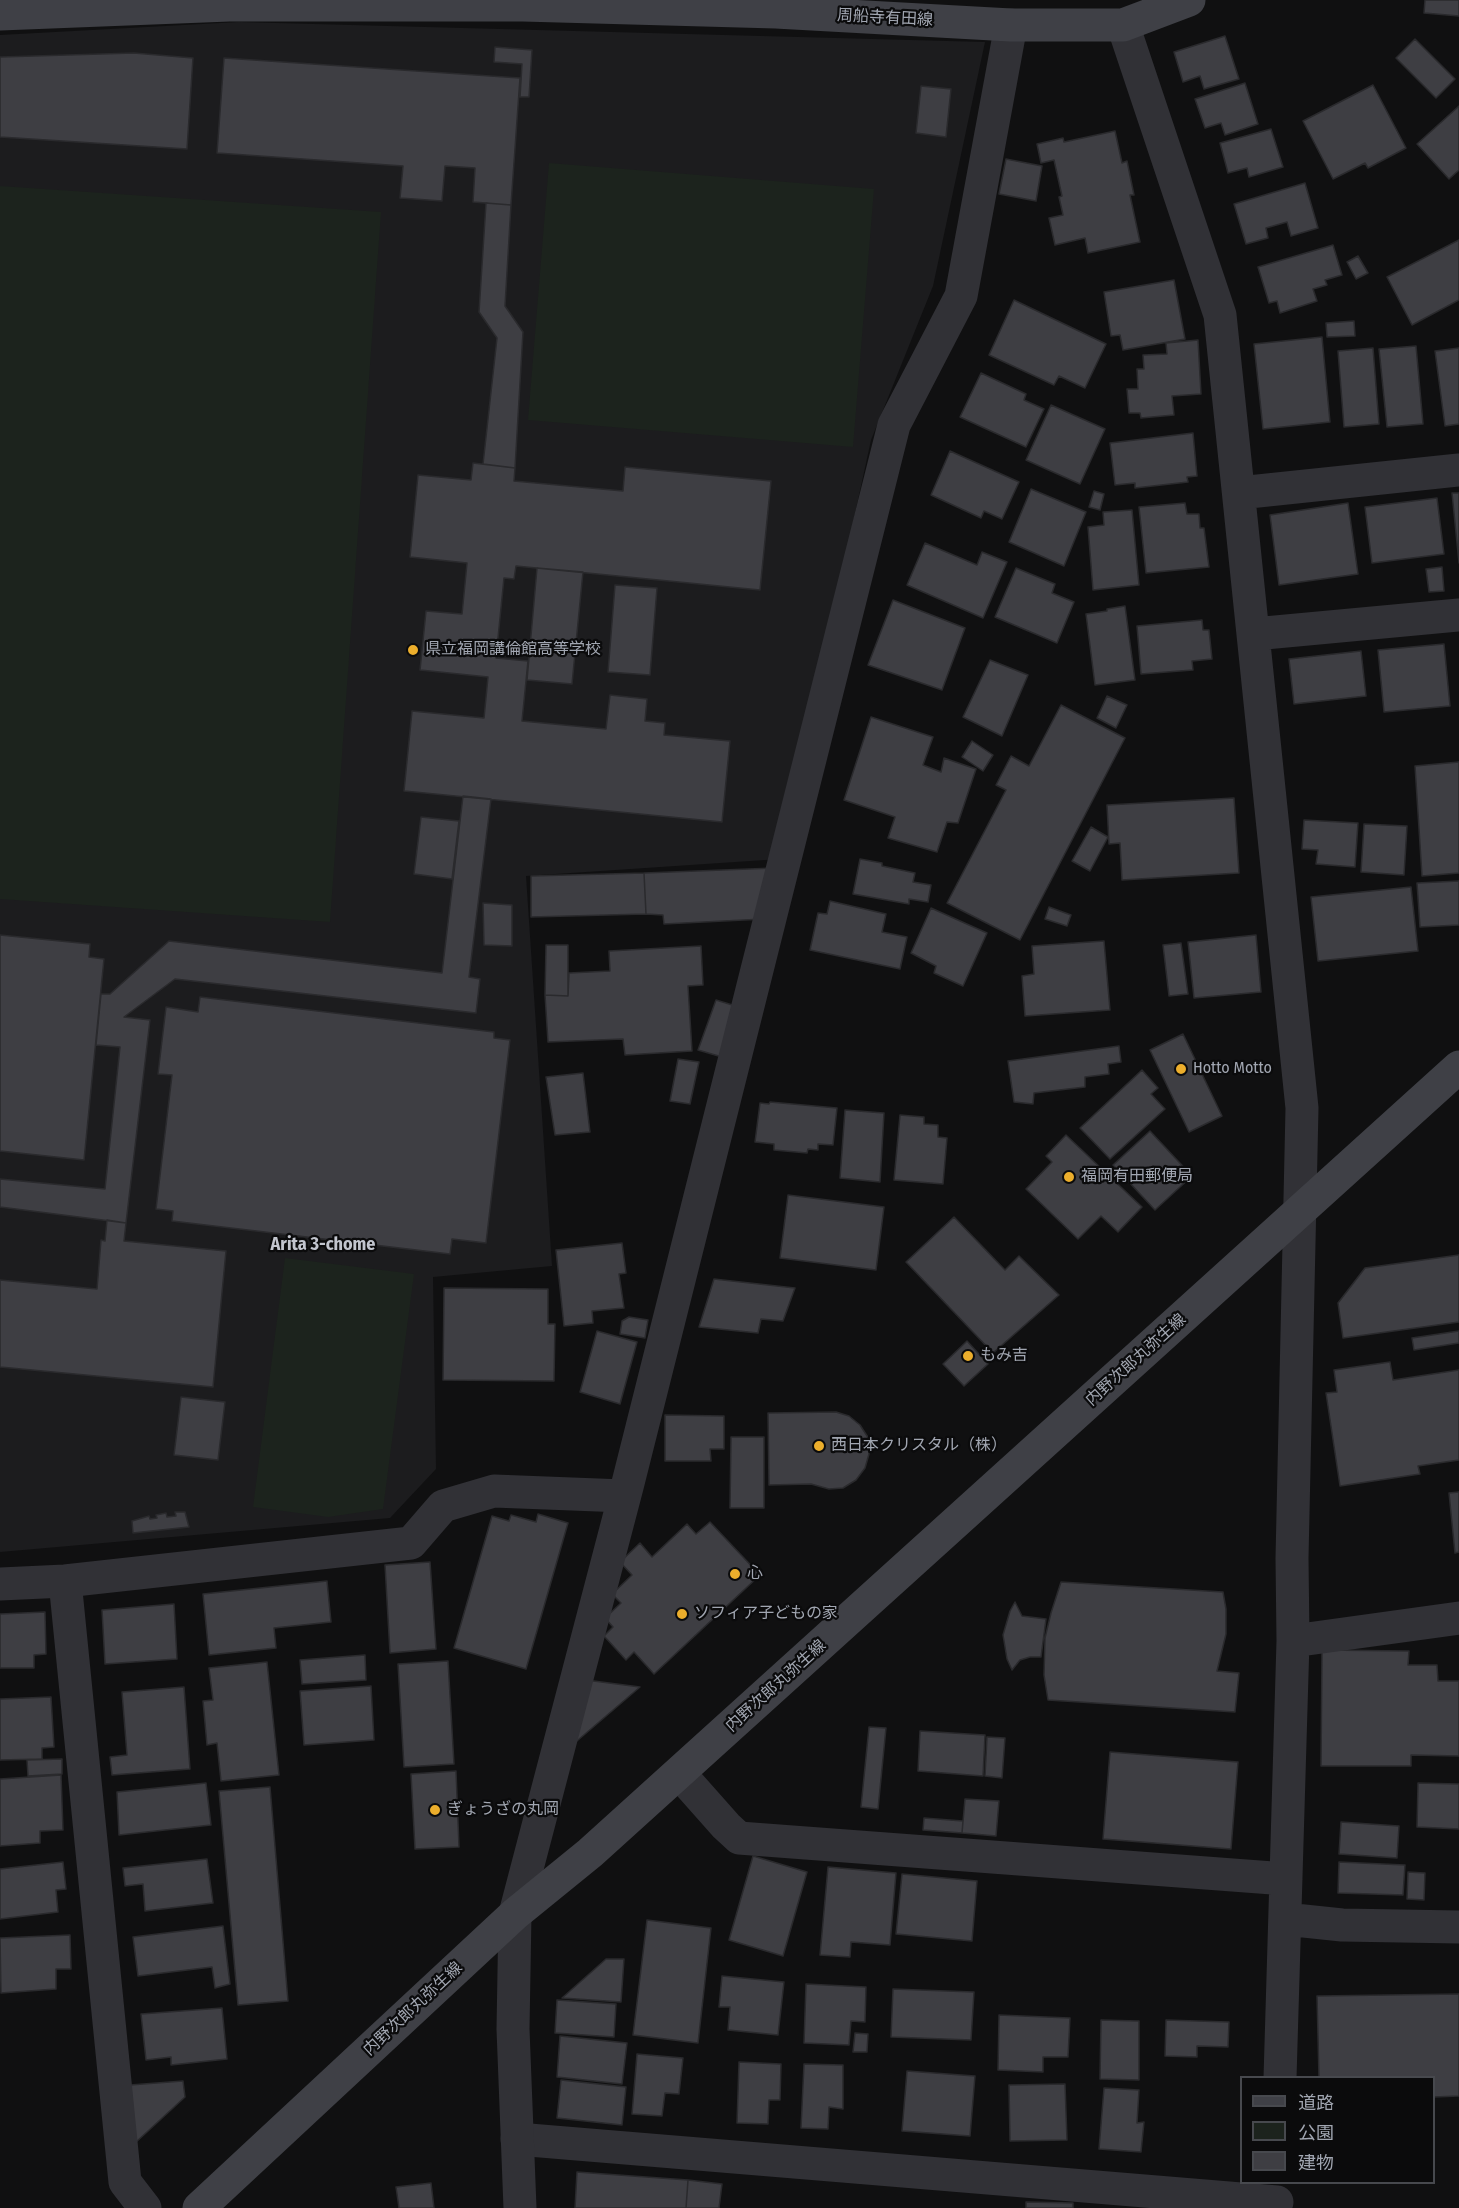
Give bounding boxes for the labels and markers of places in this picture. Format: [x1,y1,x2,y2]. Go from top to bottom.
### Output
place label: 県立福岡講倫館高等学校 [425,640,601,660]
marker: 県立福岡講倫館高等学校 [406,643,420,657]
place label: Hotto Motto [1193,1059,1272,1079]
marker: Hotto Motto [1174,1062,1188,1076]
place label: 福岡有田郵便局 [1081,1167,1193,1187]
marker: 福岡有田郵便局 [1062,1170,1076,1184]
place label: もみ吉 [980,1346,1028,1366]
marker: もみ吉 [961,1349,975,1363]
place label: 西日本クリスタル（株） [831,1436,1007,1456]
marker: 西日本クリスタル（株） [812,1439,826,1453]
place label: 心 [747,1564,763,1584]
marker: 心 [728,1567,742,1581]
place label: ソフィア子どもの家 [694,1604,838,1624]
marker: ソフィア子どもの家 [675,1607,689,1621]
place label: ぎょうざの丸岡 [447,1800,559,1820]
marker: ぎょうざの丸岡 [428,1803,442,1817]

